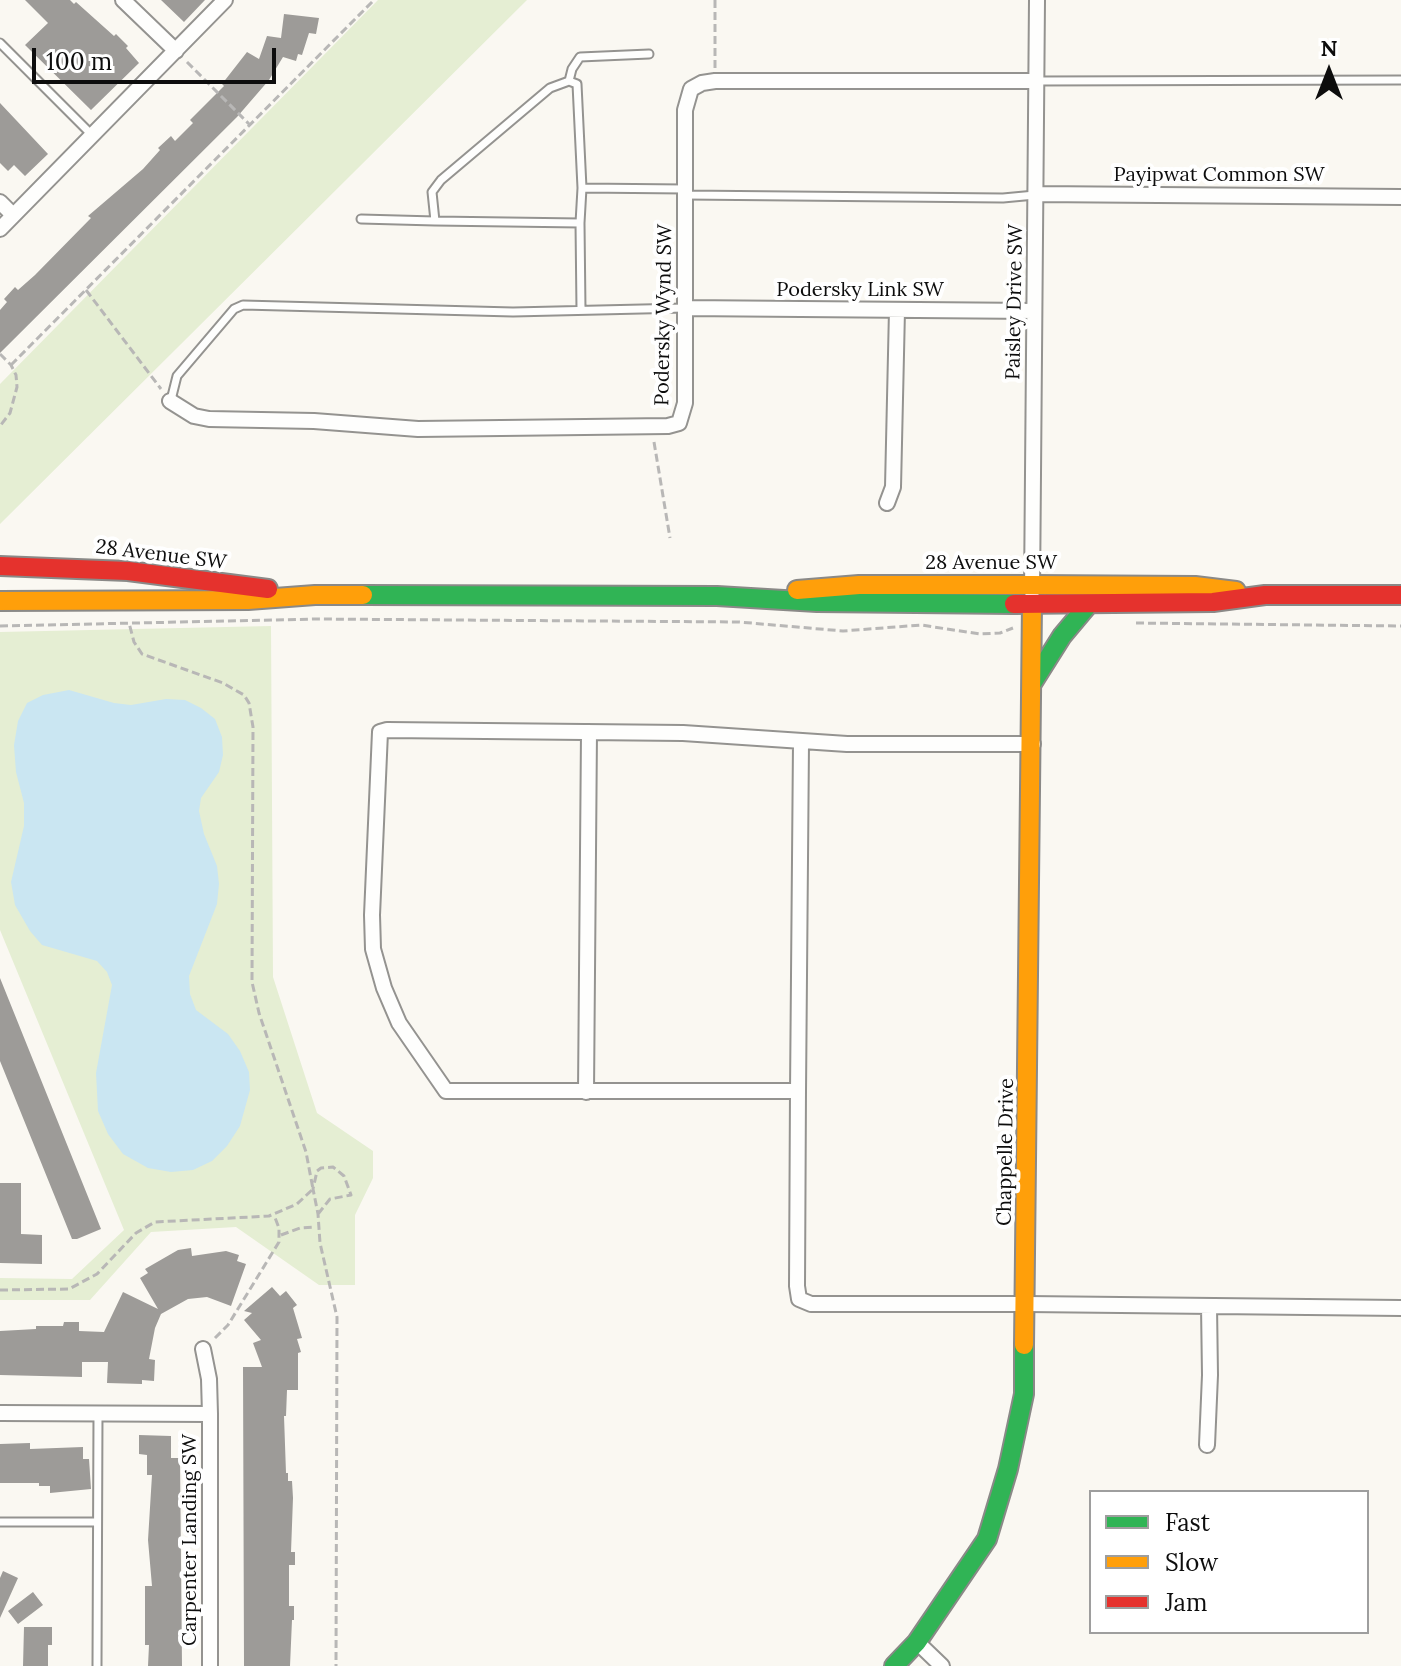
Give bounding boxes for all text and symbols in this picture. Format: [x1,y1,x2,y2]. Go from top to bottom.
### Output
scale bar [36,32,280,82]
north arrow [1289,32,1369,112]
text: N [1320,34,1338,62]
text: 100 m [46,46,112,77]
street label: Payipwat Common SW [1114,163,1324,187]
street label: Podersky Wynd SW [650,224,678,406]
street label: Paisley Drive SW [1002,224,1028,380]
street label: Podersky Link SW [776,278,944,302]
street label: 28 Avenue SW [94,535,228,575]
street label: 28 Avenue SW [925,551,1057,575]
street label: Chappelle Drive [993,1078,1019,1226]
street label: Carpenter Landing SW [178,1434,202,1646]
legend [1089,1490,1369,1634]
text: Fast [1165,1507,1210,1538]
text: Slow [1165,1547,1218,1578]
text: Jam [1165,1587,1207,1618]

